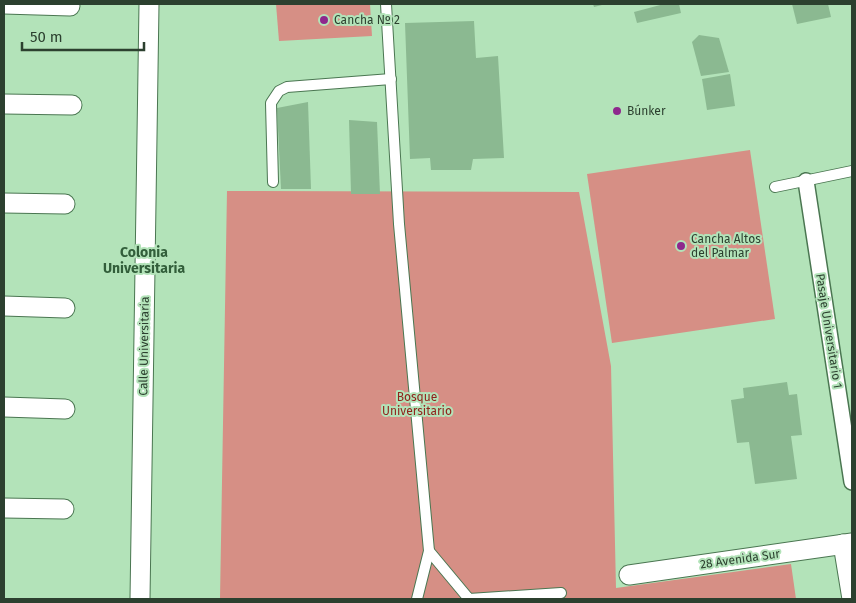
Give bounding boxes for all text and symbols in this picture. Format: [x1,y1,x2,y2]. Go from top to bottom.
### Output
place label: Cancha Nº 2 [334,13,400,27]
marker: Cancha Nº 2 [318,14,330,26]
scale bar [22,20,145,52]
text: 50 m [30,28,63,46]
place label: Búnker [627,104,666,118]
marker: Búnker [611,105,623,117]
place label: Cancha Altos del Palmar [691,232,761,260]
marker: Cancha Altos del Palmar [675,240,687,252]
district label: Colonia Universitaria [103,244,185,277]
street label: Pasaje Universitario 1 [813,273,845,389]
street label: Calle Universitaria [136,296,152,396]
park label: Bosque Universitario [382,390,452,418]
street label: 28 Avenida Sur [699,546,781,572]

